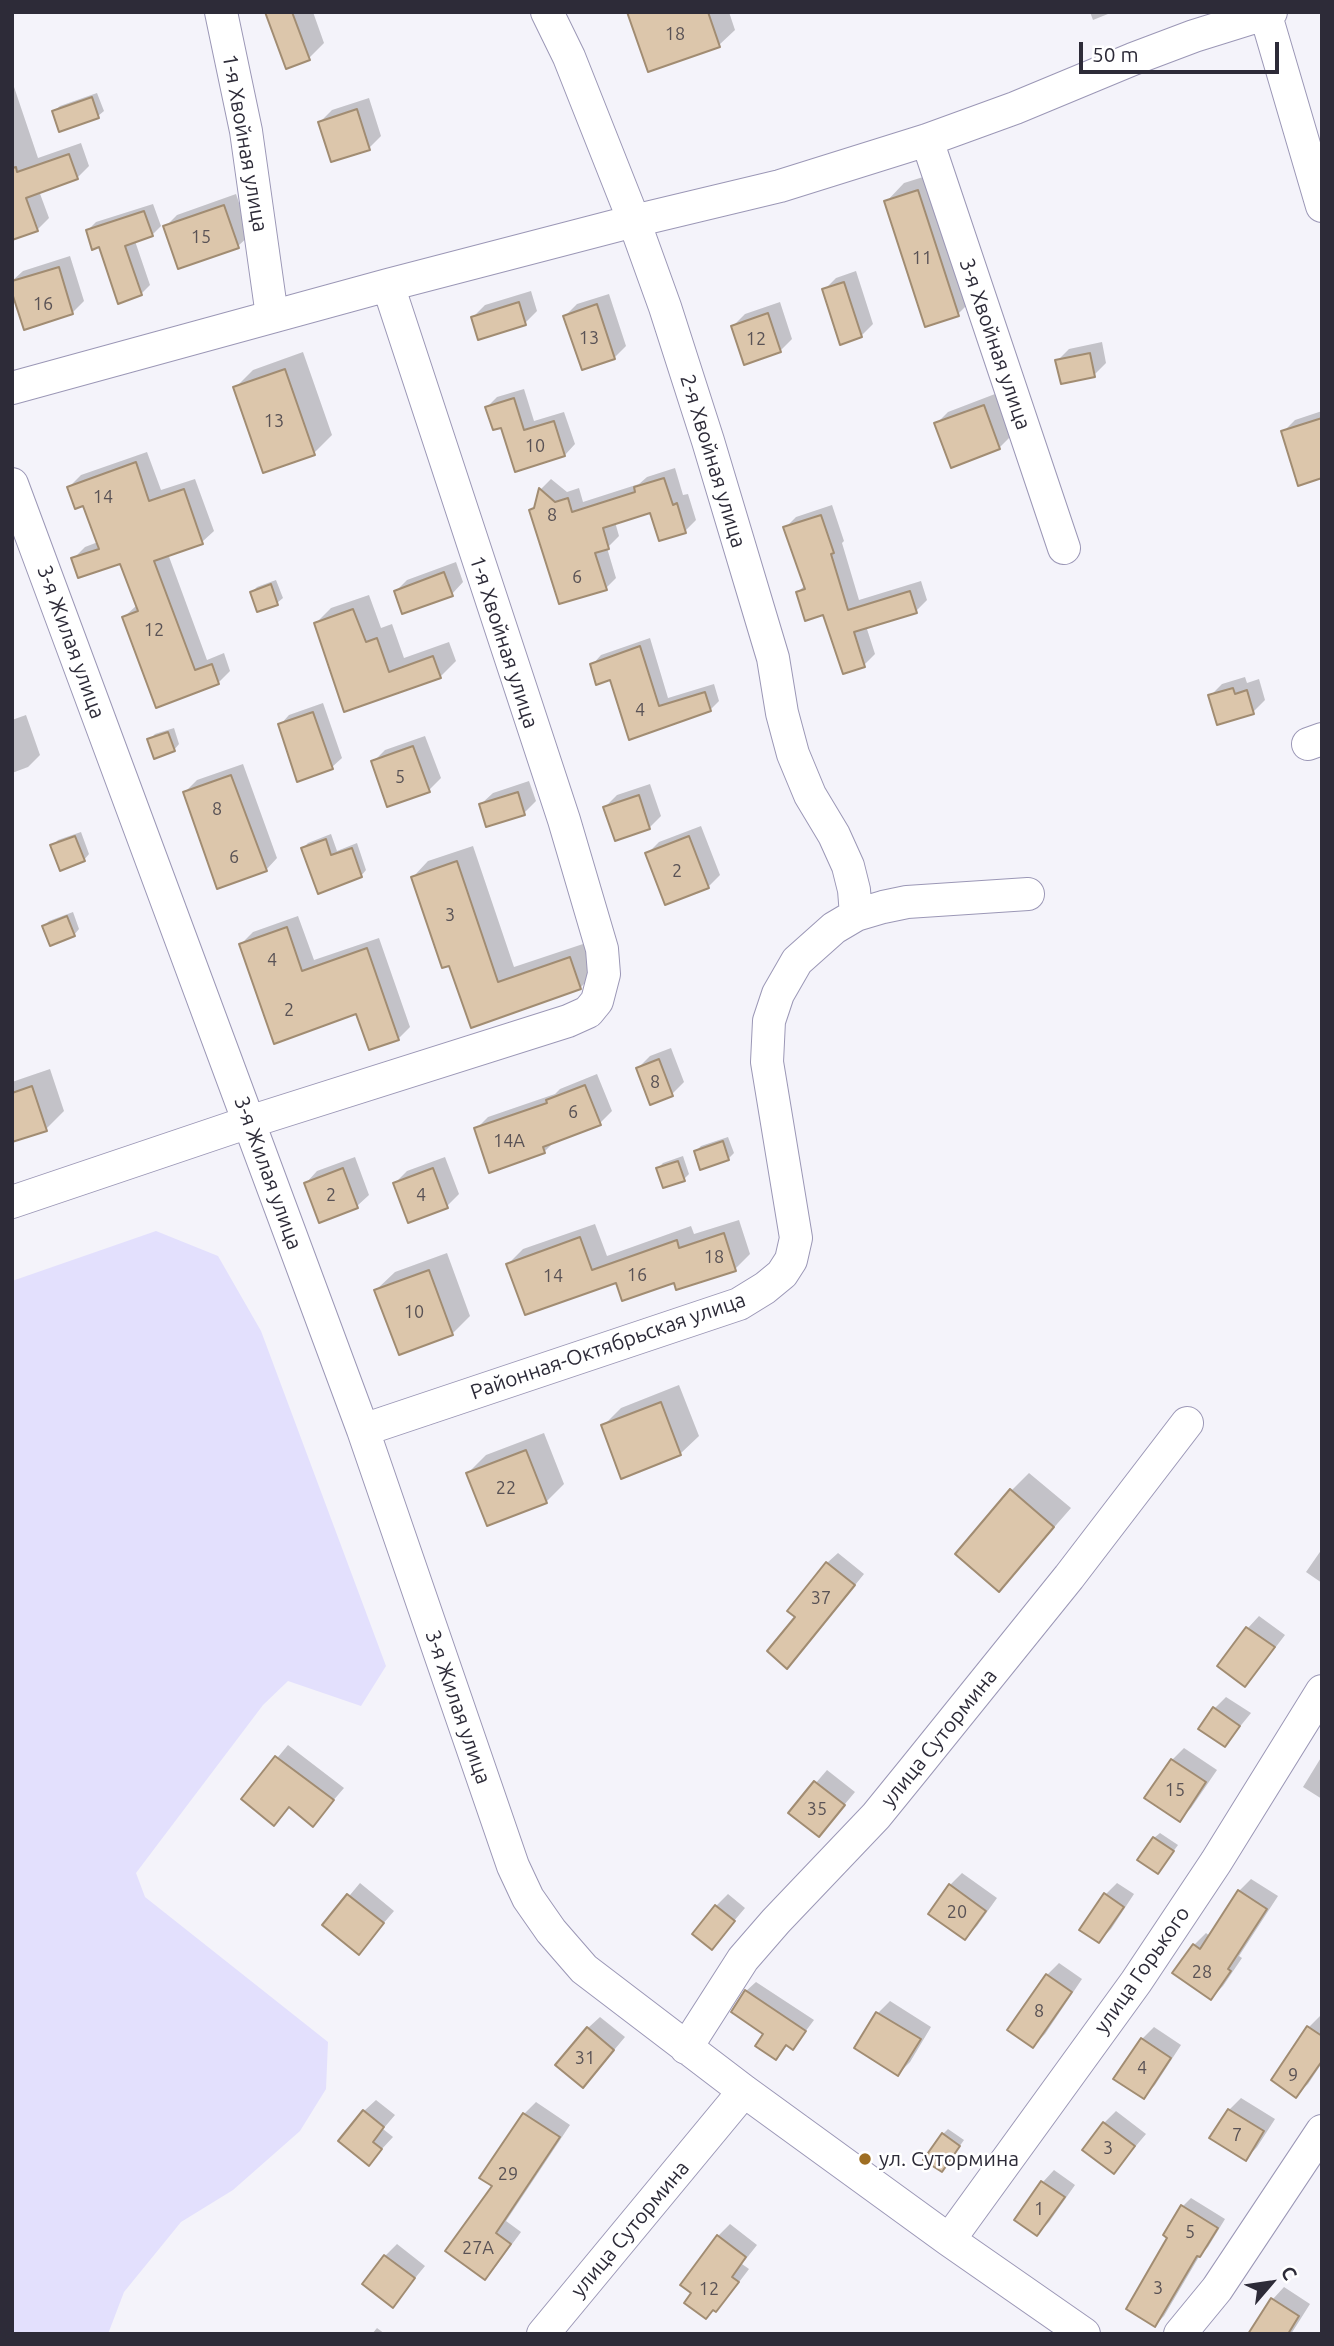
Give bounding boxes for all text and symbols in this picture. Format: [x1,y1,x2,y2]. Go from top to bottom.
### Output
house number: 18 [665,23,685,45]
scale bar [1082,28,1282,72]
text: 50 m [1092,42,1139,66]
street label: 1-я Хвойная улица [217,52,273,234]
house number: 15 [191,226,211,248]
house number: 11 [912,247,932,269]
street label: 3-я Хвойная улица [954,255,1036,433]
house number: 16 [33,293,53,315]
house number: 13 [579,327,599,349]
house number: 12 [746,328,766,350]
street label: 2-я Хвойная улица [675,371,751,551]
house number: 13 [264,410,284,432]
house number: 10 [525,435,545,457]
house number: 14 [93,486,113,508]
house number: 8 [547,504,557,526]
street label: 1-я Хвойная улица [464,553,544,731]
street label: 3-я Жилая улица [32,562,110,722]
house number: 6 [572,566,582,588]
house number: 12 [144,619,164,641]
house number: 4 [635,699,645,721]
house number: 5 [395,766,405,788]
house number: 8 [212,798,222,820]
house number: 6 [229,846,239,868]
house number: 2 [672,860,682,882]
house number: 3 [445,904,455,926]
house number: 4 [267,949,277,971]
house number: 2 [284,999,294,1021]
house number: 8 [650,1071,660,1093]
street label: 3-я Жилая улица [229,1093,307,1253]
house number: 6 [568,1101,578,1123]
house number: 14А [493,1130,525,1152]
house number: 2 [326,1184,336,1206]
house number: 4 [416,1184,426,1206]
house number: 18 [704,1246,724,1268]
house number: 16 [627,1264,647,1286]
house number: 14 [543,1265,563,1287]
street label: Районная-Октябрьская улица [467,1287,749,1405]
house number: 10 [404,1301,424,1323]
house number: 22 [496,1477,516,1499]
house number: 37 [811,1587,831,1609]
street label: 3-я Жилая улица [420,1627,496,1787]
street label: улица Сутормина [876,1664,1002,1812]
house number: 15 [1165,1779,1185,1801]
house number: 35 [807,1798,827,1820]
house number: 20 [947,1901,967,1923]
street label: улица Горького [1089,1902,1195,2038]
house number: 28 [1192,1961,1212,1983]
house number: 8 [1034,2000,1044,2022]
house number: 31 [575,2047,595,2069]
house number: 4 [1137,2057,1147,2079]
house number: 9 [1288,2064,1298,2086]
house number: 7 [1232,2124,1242,2146]
house number: 3 [1103,2137,1113,2159]
place label: ул. Сутормина [879,2146,1019,2172]
marker: ул. Сутормина [857,2151,873,2167]
street label: улица Сутормина [566,2156,694,2302]
house number: 29 [498,2163,518,2185]
house number: 1 [1034,2198,1044,2220]
house number: 5 [1185,2221,1195,2243]
house number: 27А [462,2237,494,2259]
north arrow [1236,2248,1306,2318]
text: С [1277,2262,1302,2283]
house number: 3 [1153,2277,1163,2299]
house number: 12 [699,2278,719,2300]

